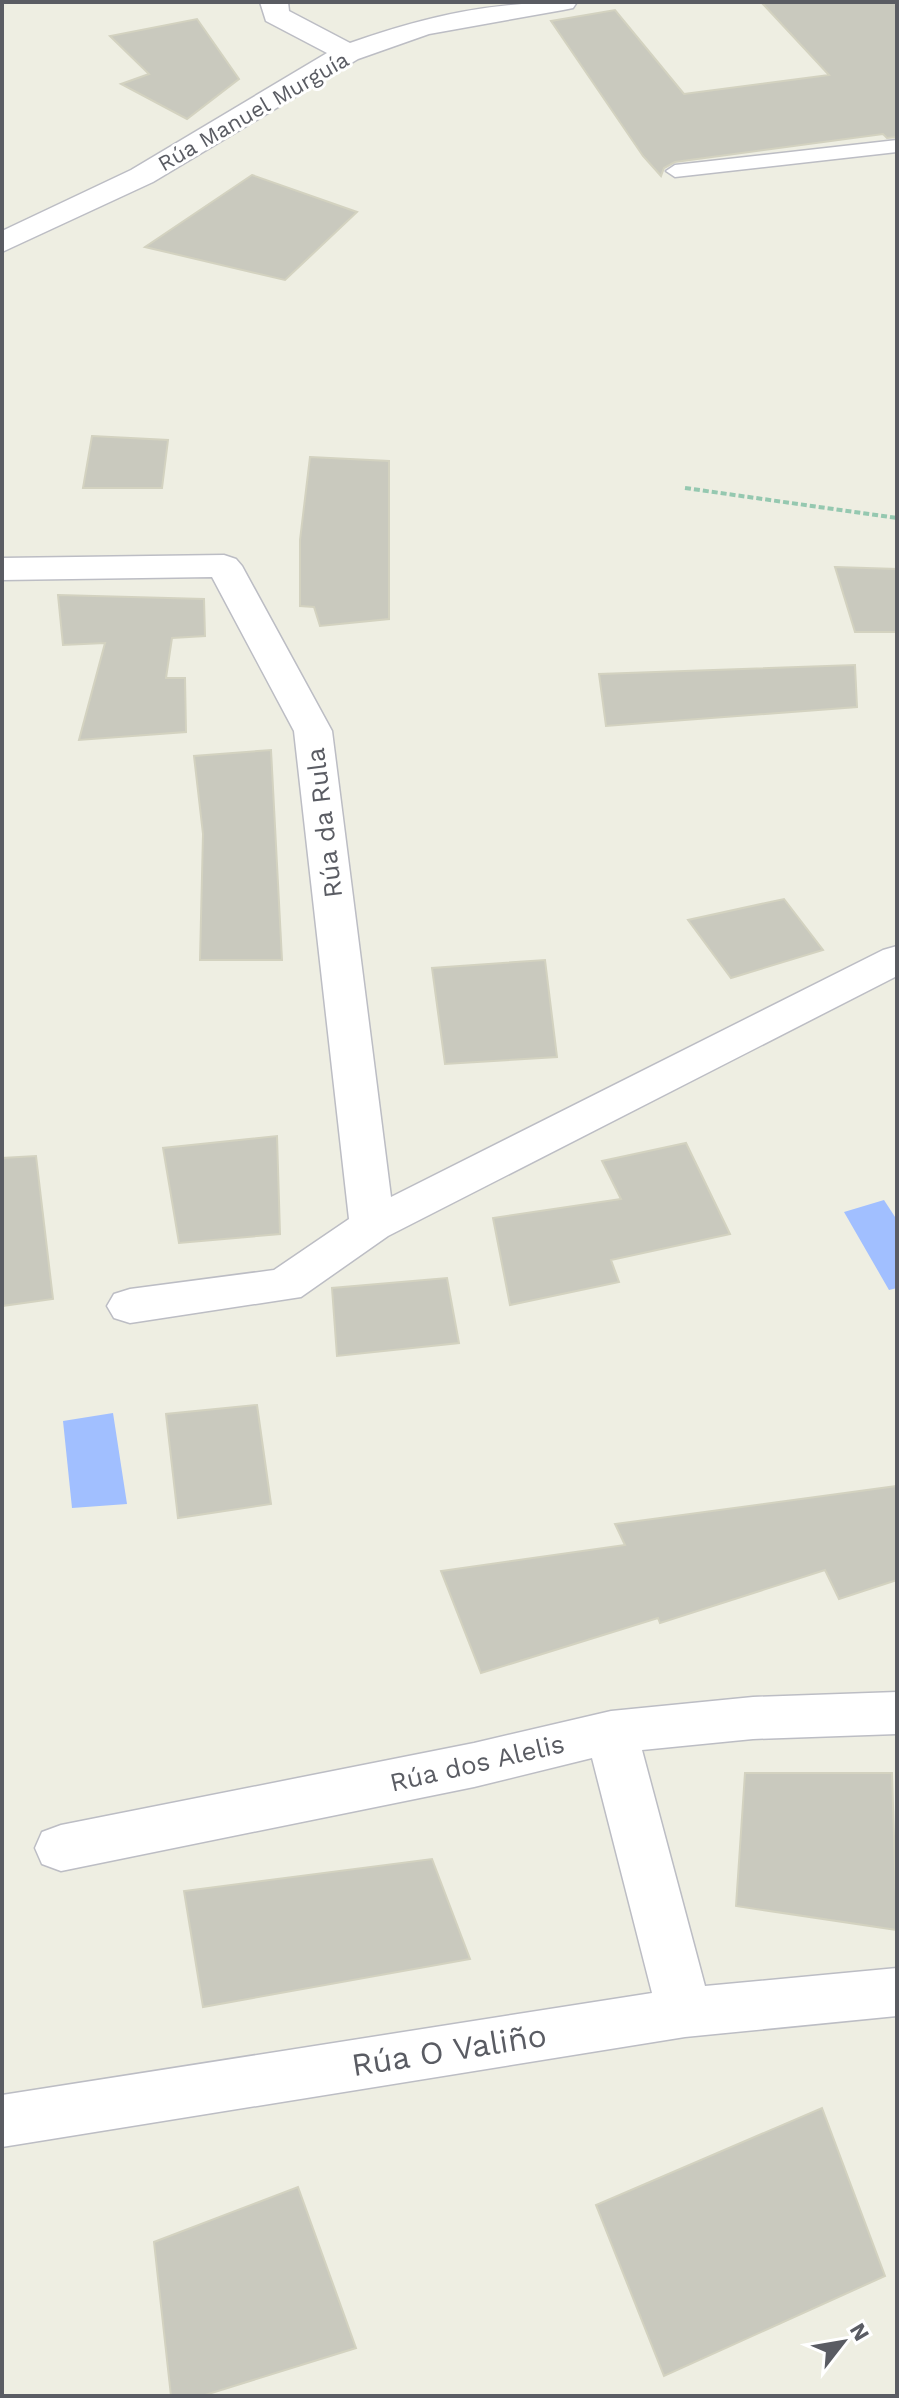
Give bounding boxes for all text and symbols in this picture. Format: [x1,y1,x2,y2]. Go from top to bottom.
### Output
street label: Rúa Manuel Murguía [153,47,353,176]
street label: Rúa da Rula [300,746,348,900]
street label: Rúa dos Alelis [387,1728,567,1798]
street label: Rúa O Valiño [349,2016,549,2084]
north arrow [803,2302,883,2382]
text: N [845,2319,875,2345]

